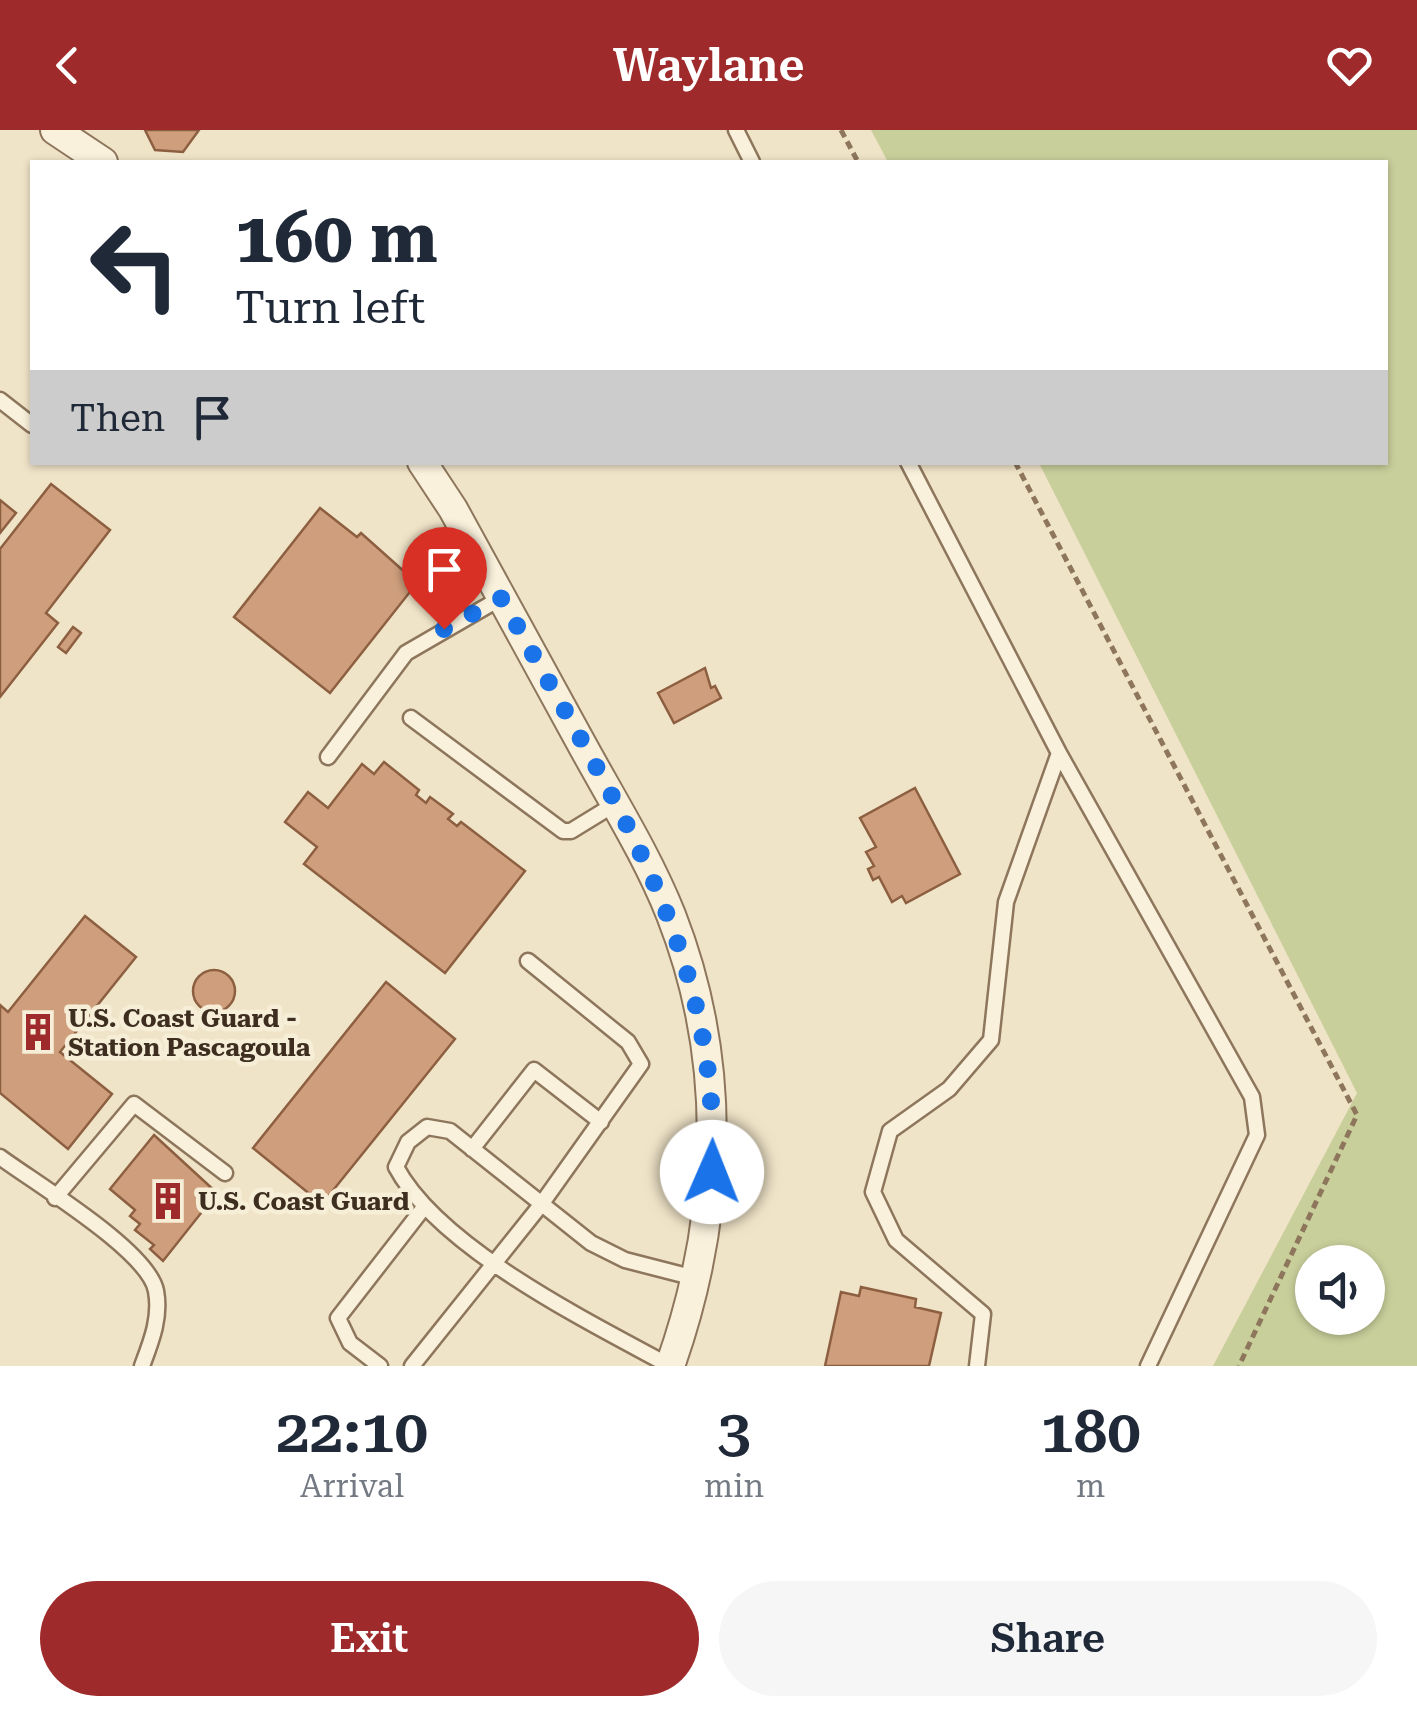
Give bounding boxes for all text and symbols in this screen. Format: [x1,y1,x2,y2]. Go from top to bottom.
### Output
icon: back [40,38,95,93]
icon: heart [1322,38,1377,93]
text: Waylane [613,39,804,92]
text: 160 m [235,197,438,279]
icon: left [70,200,200,330]
text: Turn left [235,281,425,334]
icon: arrive [185,390,240,445]
text: Then [70,396,165,440]
pin [402,527,487,630]
icon: arrive [417,542,472,597]
place label: U.S. Coast Guard - Station Pascagoula [68,1004,311,1062]
building icon: U.S. Coast Guard - Station Pascagoula [17,1011,59,1053]
position arrow [660,1120,764,1224]
building icon: U.S. Coast Guard [147,1180,189,1222]
place label: U.S. Coast Guard [198,1187,410,1216]
map controls [1295,1245,1385,1335]
button: sound [1295,1245,1385,1335]
text: 22:10 [276,1396,428,1467]
text: 3 [717,1396,751,1467]
text: 180 [1040,1396,1141,1467]
text: Arrival [300,1467,404,1505]
text: min [704,1467,764,1505]
text: m [1076,1467,1105,1505]
button: Exit [40,1581,699,1696]
button: Share [719,1581,1377,1696]

